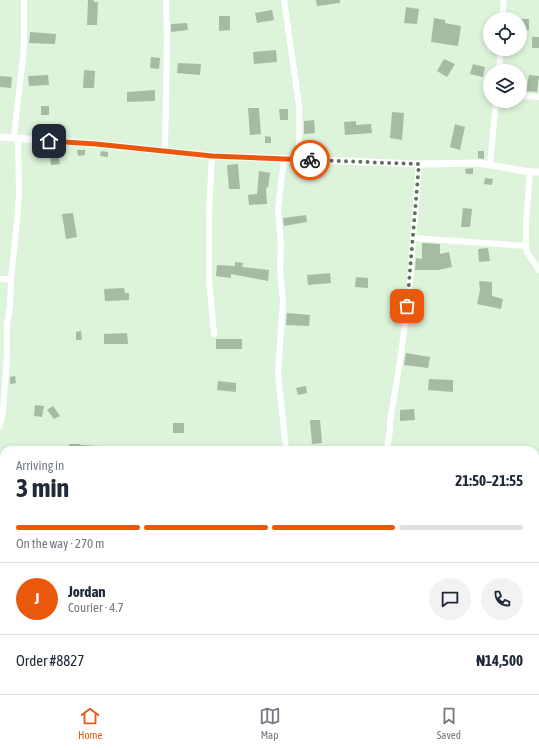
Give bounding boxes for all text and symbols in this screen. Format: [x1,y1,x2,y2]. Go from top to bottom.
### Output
map controls [483,12,527,108]
button: locate [483,12,527,56]
button: layers [483,64,527,108]
pin [32,124,66,158]
icon: home [38,130,60,152]
courier [290,140,330,180]
icon: bike [299,149,321,171]
pin [390,289,424,323]
icon: bag [396,295,418,317]
text: Arriving in [16,458,64,473]
text: 21:50–21:55 [455,472,523,489]
text: 3 min [16,473,69,503]
text: On the way · 270 m [16,536,104,551]
button: chat [429,578,471,620]
button: phone [481,578,523,620]
text: Jordan [68,583,106,600]
text: J [35,590,39,607]
text: Courier · 4.7 [68,600,124,615]
text: Order #8827 [16,652,84,669]
text: ₦14,500 [476,652,523,669]
tab: Home [78,705,103,741]
tab: Map [259,705,281,741]
tab: Saved [437,705,461,741]

